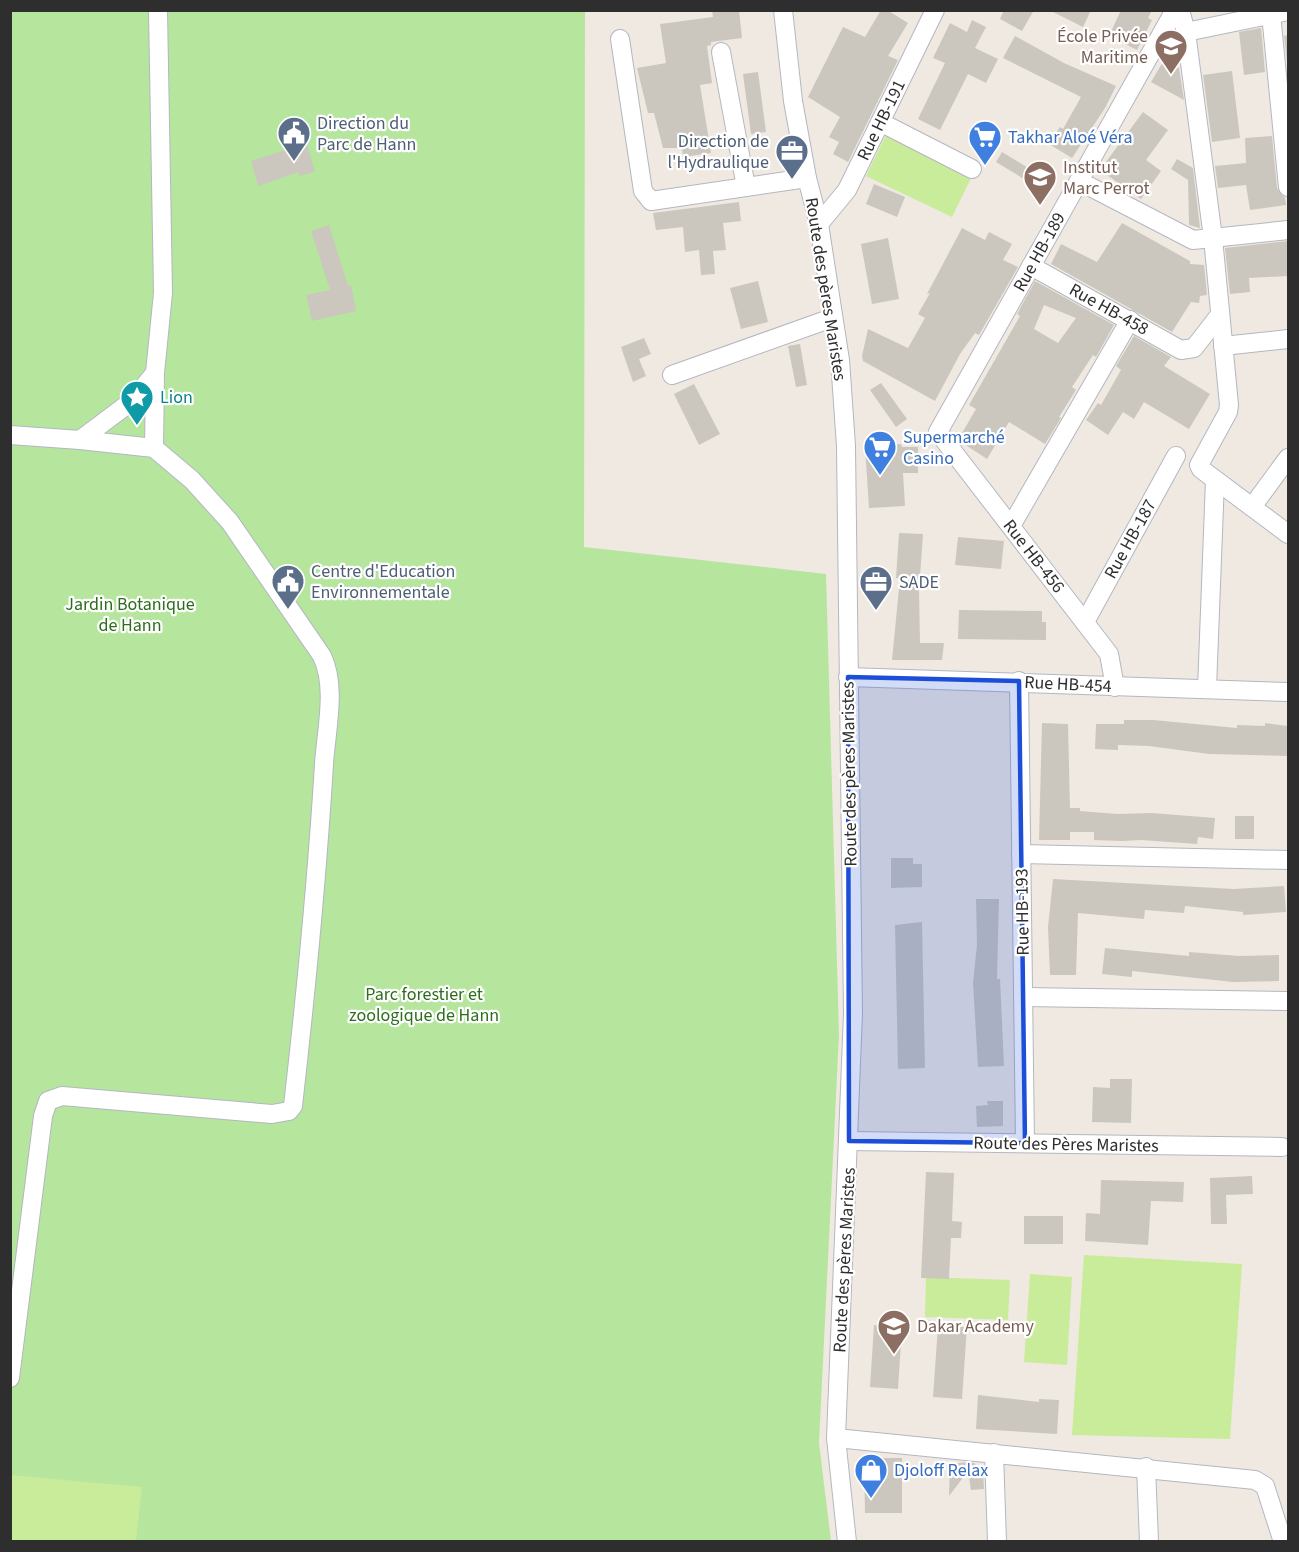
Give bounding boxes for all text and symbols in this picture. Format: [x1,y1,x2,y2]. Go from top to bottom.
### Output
place label: École Privée Maritime [1057,24,1148,70]
school or university icon: École Privée Maritime [1153,28,1189,75]
street label: Rue HB-191 [851,75,912,165]
place label: Direction du Parc de Hann [317,111,416,157]
public building icon: Direction du Parc de Hann [276,115,312,162]
supermarket icon: Takhar Aloé Véra [967,119,1003,166]
place label: Takhar Aloé Véra [1008,125,1133,150]
place label: Direction de l'Hydraulique [667,129,769,175]
office icon: Direction de l'Hydraulique [774,133,810,180]
place label: Institut Marc Perrot [1063,155,1150,201]
school or university icon: Institut Marc Perrot [1022,159,1058,206]
street label: Route des pères Maristes [799,196,852,383]
street label: Rue HB-189 [1007,208,1072,296]
street label: Rue HB-458 [1065,277,1153,342]
place icon: Lion [119,379,155,426]
place label: Lion [160,385,193,410]
place label: Supermarché Casino [903,425,1005,471]
supermarket icon: Supermarché Casino [862,429,898,476]
street label: Rue HB-187 [1098,495,1163,583]
street label: Rue HB-456 [997,514,1070,598]
place label: Centre d'Education Environnementale [311,559,455,605]
public building icon: Centre d'Education Environnementale [270,563,306,610]
office icon: SADE [858,564,894,611]
place label: SADE [899,570,939,595]
park label: Jardin Botanique de Hann [65,592,195,638]
street label: Rue HB-454 [1024,670,1112,699]
street label: Route des pères Maristes [835,681,864,867]
street label: Rue HB-193 [1009,868,1036,956]
park label: Parc forestier et zoologique de Hann [349,982,499,1028]
street label: Route des Pères Maristes [973,1130,1159,1159]
street label: Route des pères Maristes [827,1167,862,1353]
school or university icon: Dakar Academy [876,1308,912,1355]
place label: Dakar Academy [917,1314,1035,1339]
shop icon: Djoloff Relax [853,1452,889,1499]
place label: Djoloff Relax [894,1458,988,1483]

